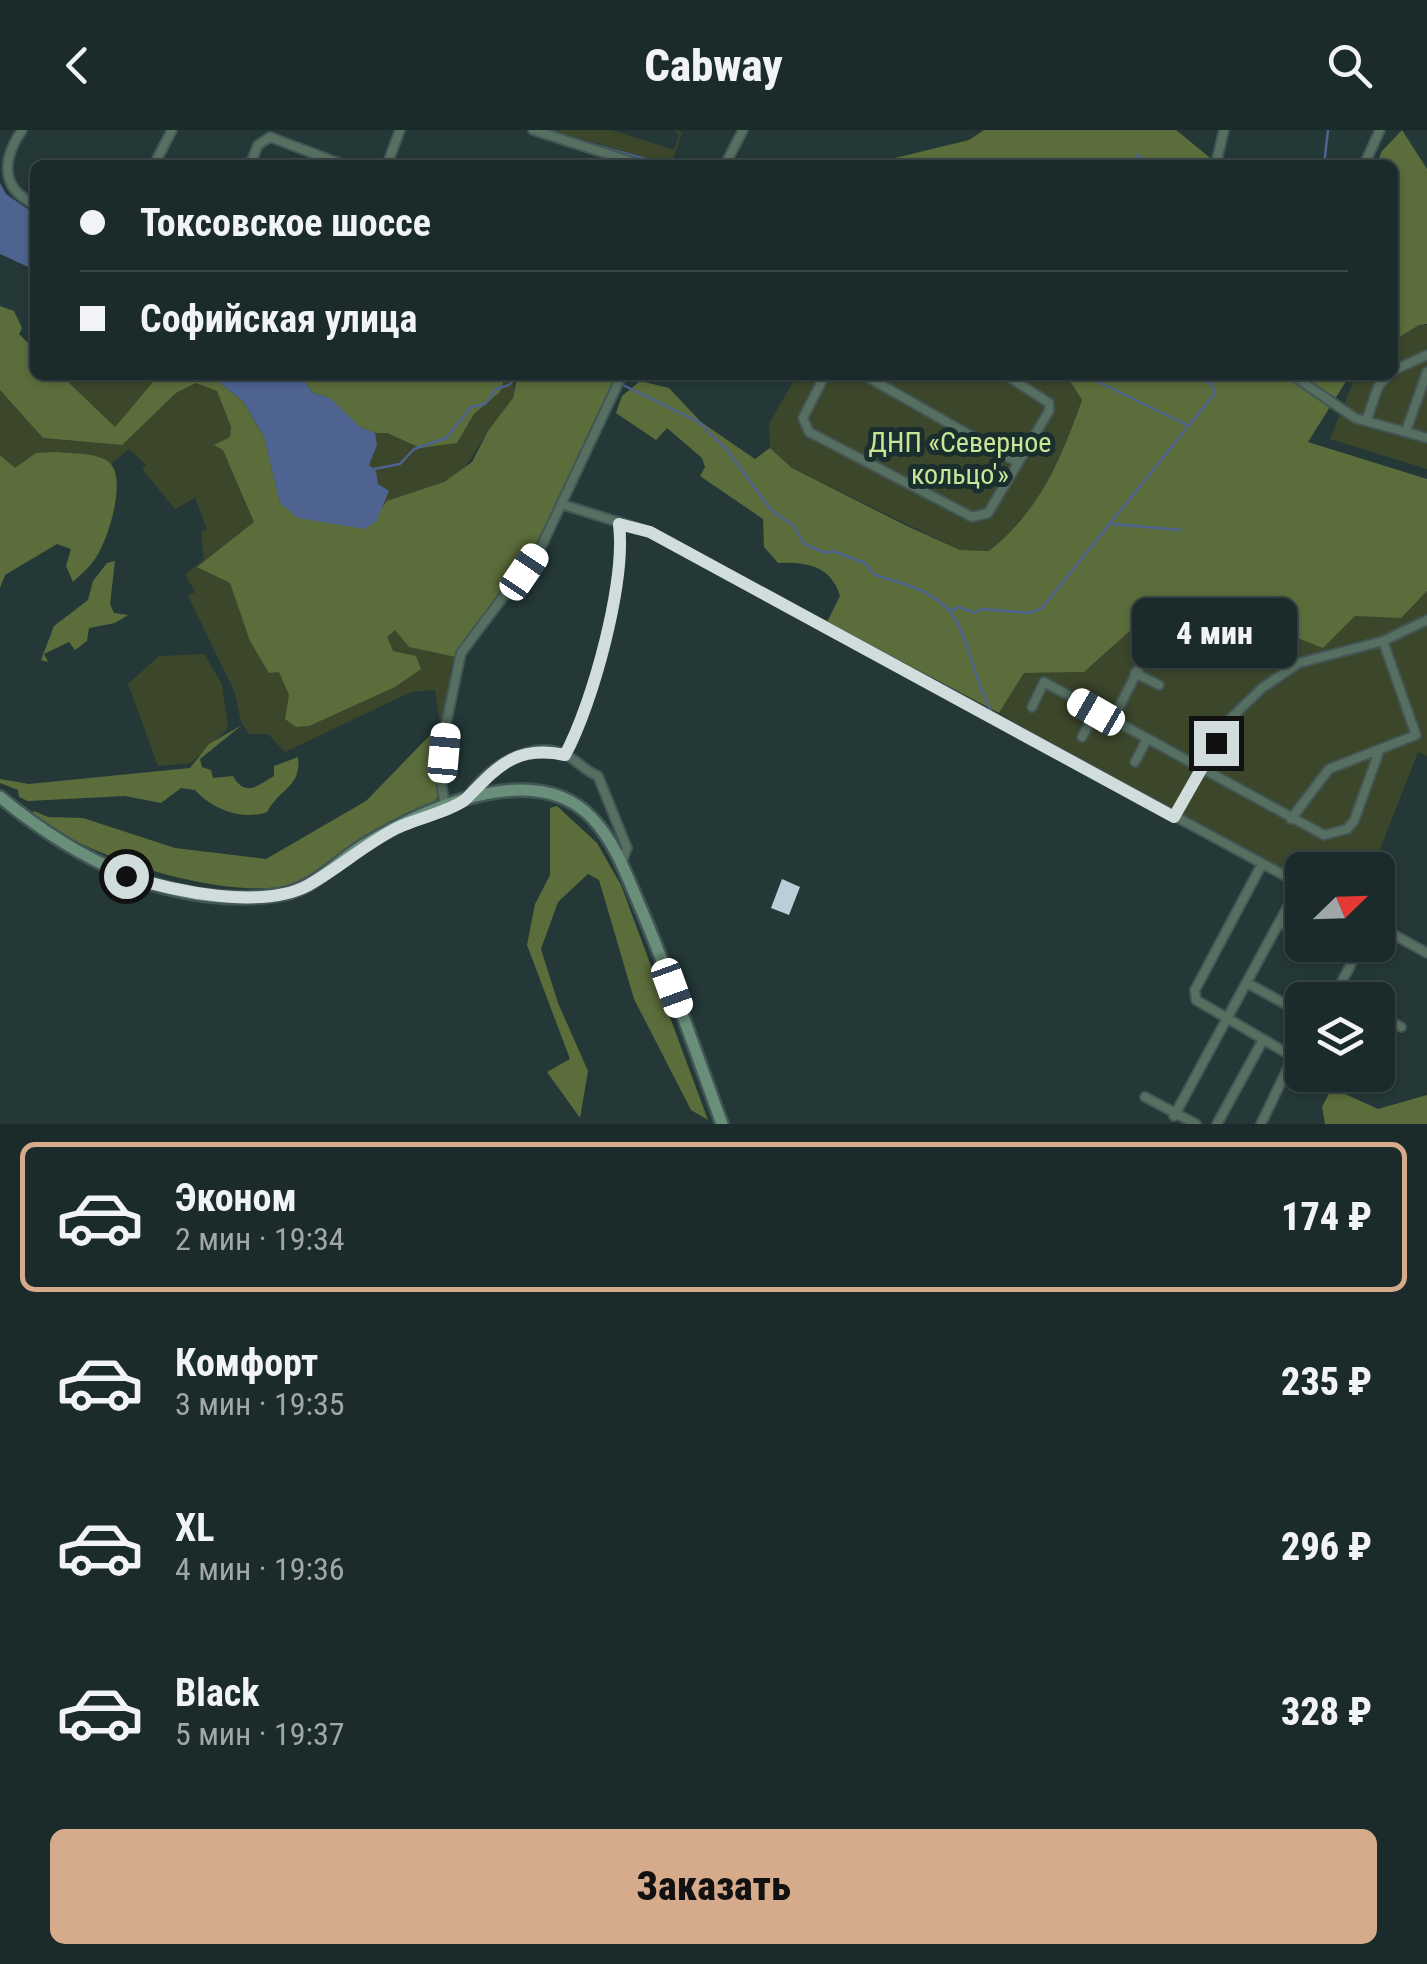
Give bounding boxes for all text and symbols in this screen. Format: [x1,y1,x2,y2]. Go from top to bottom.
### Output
icon: back [50,38,105,93]
icon: search [1322,38,1377,93]
text: Cabway [644,39,783,92]
text: Токсовское шоссе [140,201,431,245]
text: Софийская улица [140,297,417,341]
park label: ДНП «Северное кольцо'» [869,426,1051,491]
car [495,539,553,605]
callout: 4 мин [1134,598,1298,668]
text: 4 мин [1176,614,1253,652]
car [1063,684,1129,740]
route end [1194,721,1239,766]
car [426,722,462,784]
north arrow [1285,852,1395,962]
map controls [1285,852,1395,1092]
route start [104,854,149,899]
car [648,955,696,1021]
button: layers [1285,982,1395,1092]
icon: car [55,1172,145,1262]
text: Эконом [175,1176,297,1220]
text: 174 ₽ [1281,1195,1372,1239]
text: 2 мин · 19:34 [175,1220,345,1258]
icon: car [55,1337,145,1427]
text: Комфорт [175,1341,318,1385]
text: 235 ₽ [1281,1360,1372,1404]
text: 3 мин · 19:35 [175,1385,345,1423]
icon: car [55,1502,145,1592]
text: XL [175,1506,214,1550]
text: 296 ₽ [1281,1525,1372,1569]
text: 4 мин · 19:36 [175,1550,345,1588]
icon: car [55,1667,145,1757]
text: Black [175,1671,259,1715]
text: 328 ₽ [1281,1690,1372,1734]
text: 5 мин · 19:37 [175,1715,345,1753]
button: Заказать [50,1829,1377,1944]

